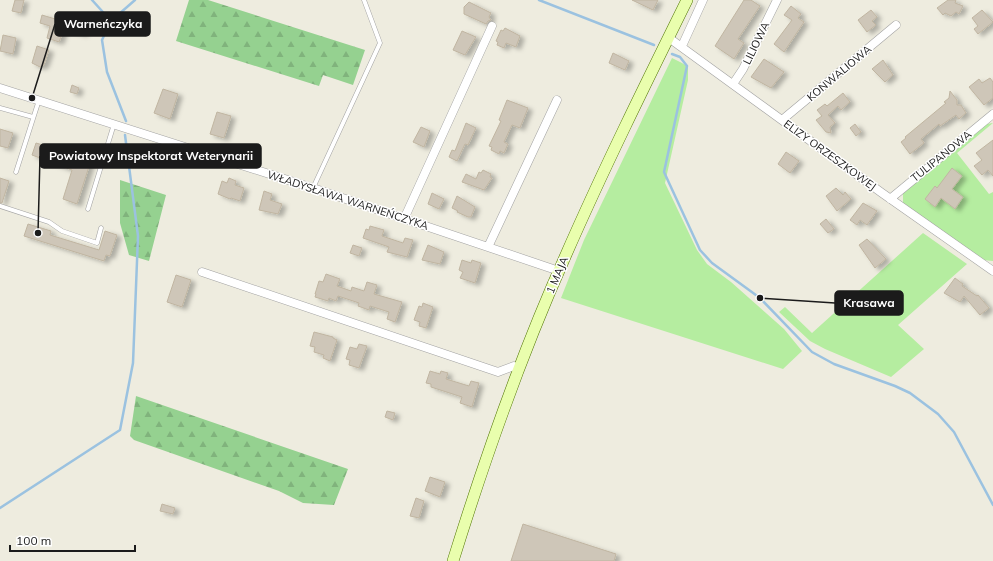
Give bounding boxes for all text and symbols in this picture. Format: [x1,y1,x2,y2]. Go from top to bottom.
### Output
callout: Warneńczyka [55,12,150,36]
text: Warneńczyka [64,16,142,31]
street label: LILIOWA [740,19,772,67]
street label: KONWALIOWA [804,42,874,104]
street label: ELIZY ORZESZKOWEJ [781,117,879,193]
street label: TULIPANOWA [908,127,974,185]
callout: Powiatowy Inspektorat Weterynarii [40,144,261,168]
text: Powiatowy Inspektorat Weterynarii [49,148,253,163]
street label: WŁADYSŁAWA WARNEŃCZYKA [266,167,430,233]
street label: 1 MAJA [543,254,571,296]
callout: Krasawa [835,291,903,315]
text: Krasawa [843,295,895,310]
scale bar [10,527,135,553]
text: 100 m [16,533,51,548]

